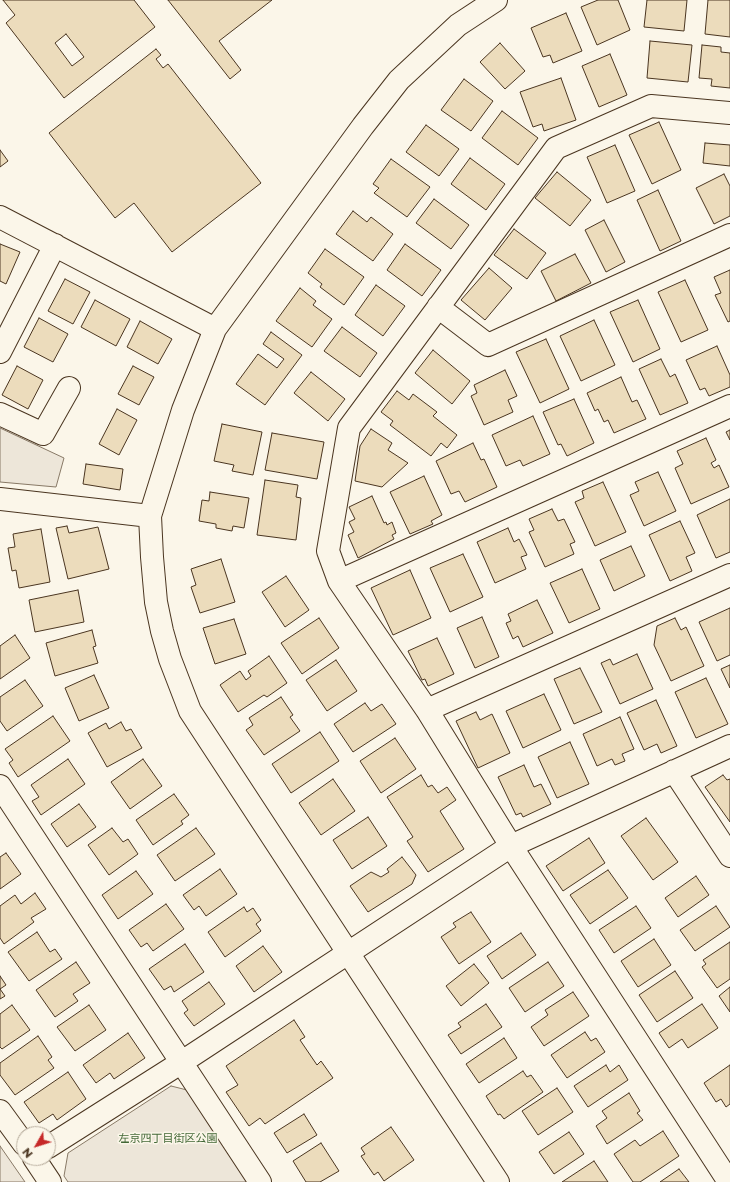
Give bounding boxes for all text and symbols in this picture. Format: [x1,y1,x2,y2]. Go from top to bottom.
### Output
north arrow [16,1126,56,1166]
park label: 左京四丁目街区公園 [119,1132,217,1146]
text: N [19,1145,36,1161]

